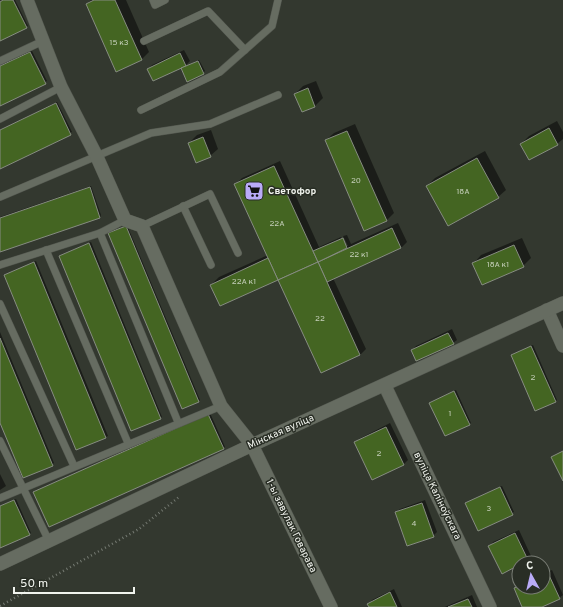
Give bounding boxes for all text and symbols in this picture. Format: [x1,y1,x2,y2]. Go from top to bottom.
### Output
house number: 15 к3 [109,38,129,48]
house number: 20 [351,176,361,186]
supermarket icon: Светофор [243,180,265,202]
place label: Светофор [268,185,316,198]
house number: 18А [456,187,470,197]
house number: 22А [269,219,285,229]
house number: 22 к1 [349,250,369,260]
house number: 18А к1 [487,260,509,270]
house number: 22А к1 [232,277,256,287]
house number: 22 [315,314,325,324]
house number: 2 [531,373,536,383]
house number: 1 [449,409,451,419]
street label: Мінская вуліца [246,412,316,452]
house number: 2 [377,449,382,459]
street label: вуліца Каліноўскага [410,450,464,542]
street label: 1-ы завулак Говарава [263,477,319,575]
house number: 3 [487,504,492,514]
house number: 4 [412,519,417,529]
north arrow [511,555,551,595]
text: С [525,559,534,574]
scale bar [14,569,134,595]
text: 50 m [20,576,48,592]

